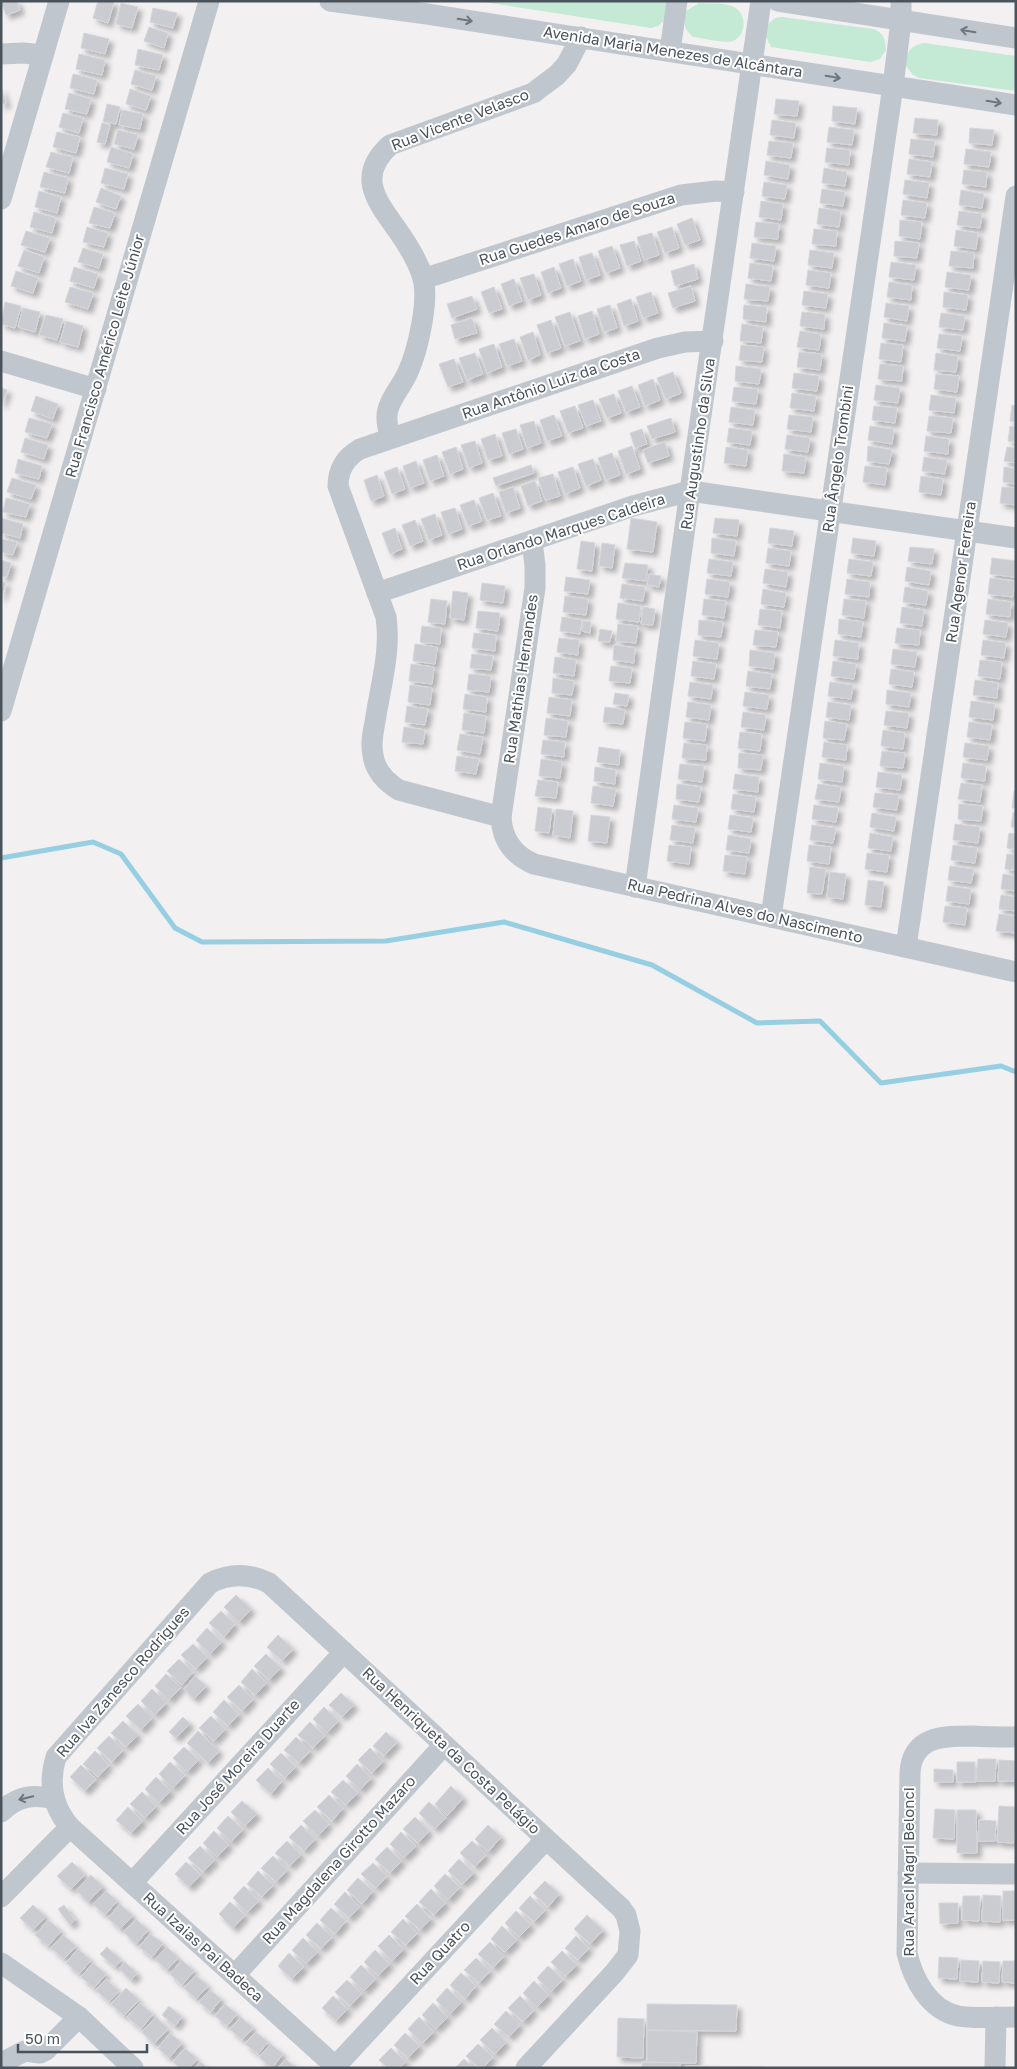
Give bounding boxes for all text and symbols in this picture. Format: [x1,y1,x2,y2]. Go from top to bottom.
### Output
one-way arrow [457,15,473,25]
street label: Avenida Maria Menezes de Alcântara [542,22,804,80]
one-way arrow [960,25,976,35]
one-way arrow [825,72,841,82]
street label: Rua Vicente Velasco [388,85,531,154]
one-way arrow [985,97,1001,107]
street label: Rua Guedes Amaro de Souza [476,188,677,268]
street label: Rua Francisco Américo Leite Júnior [61,232,148,480]
street label: Rua Antônio Luiz da Costa [459,344,642,422]
street label: Rua Augustinho da Silva [676,357,718,531]
street label: Rua Ângelo Trombini [818,384,856,534]
street label: Rua Orlando Marques Caldeira [454,489,667,573]
street label: Rua Agenor Ferreira [941,500,979,644]
street label: Rua Mathias Hernandes [499,593,541,765]
street label: Rua Pedrina Alves do Nascimento [626,874,865,946]
street label: Rua Iva Zanesco Rodrigues [52,1602,193,1760]
street label: Rua Henriqueta da Costa Pelágio [359,1663,544,1837]
street label: Rua José Moreira Duarte [172,1695,303,1838]
street label: Rua Magdalena Girotto Mazaro [258,1771,419,1947]
street label: Rua Araci Magri Belonci [899,1787,917,1957]
one-way arrow [18,1794,34,1803]
street label: Rua Izaias Pai Badeca [140,1888,267,2005]
street label: Rua Quatro [405,1917,473,1988]
scale bar [18,2022,146,2054]
text: 50 m [25,2029,60,2047]

